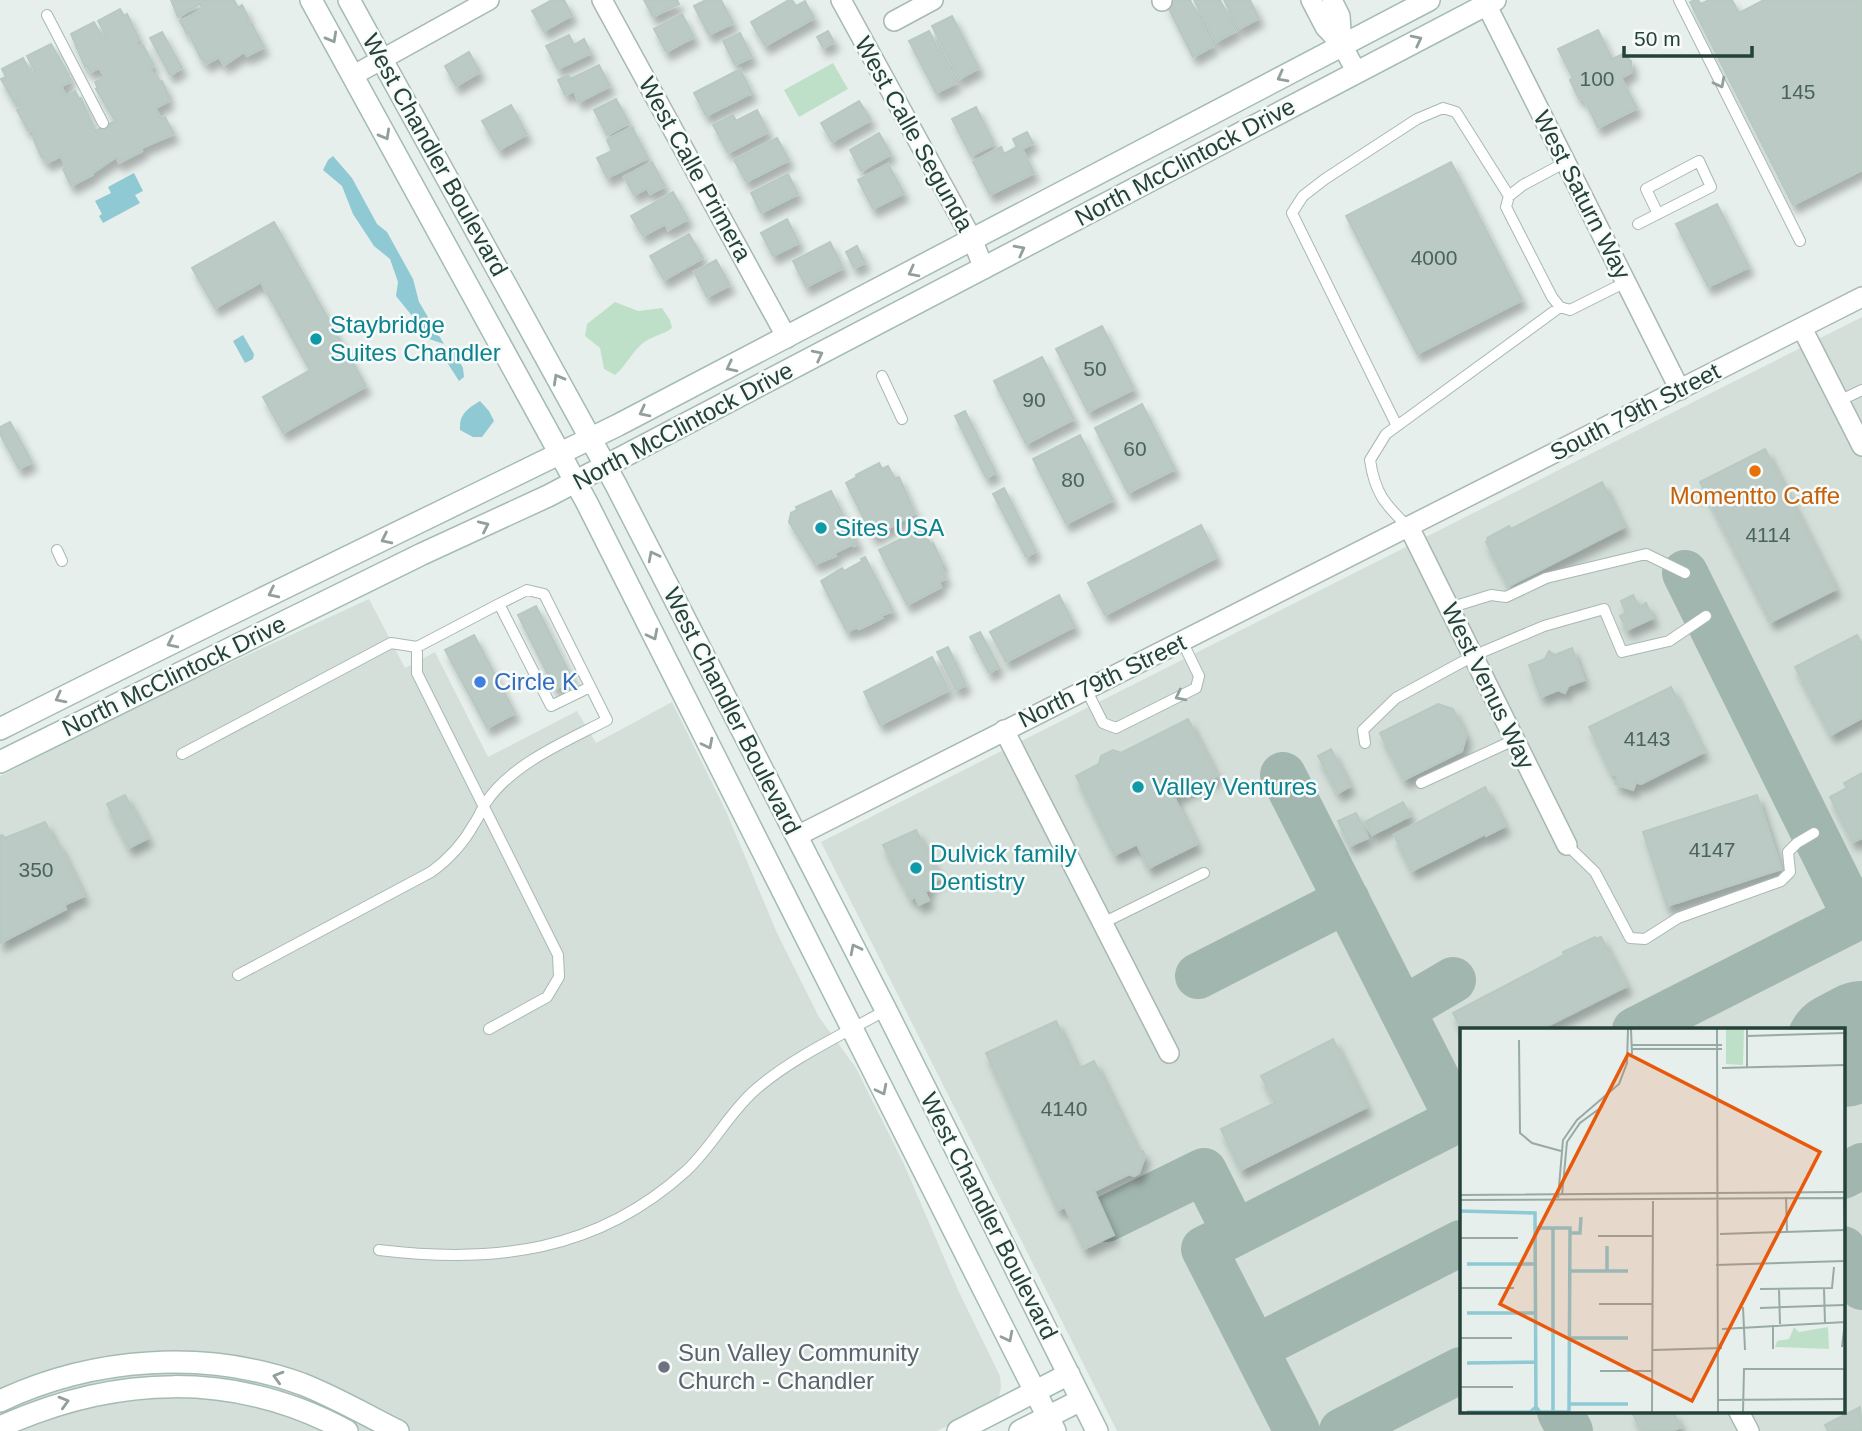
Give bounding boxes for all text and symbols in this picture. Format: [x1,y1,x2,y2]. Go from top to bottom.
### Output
scale bar [1624,14,1752,58]
text: 50 m [1634,27,1681,50]
street label: West Chandler Boulevard [357,29,513,281]
one-way arrow [323,31,337,43]
street label: West Calle Segunda [850,32,979,236]
one-way arrow [1410,34,1422,48]
house number: 100 [1579,67,1615,90]
one-way arrow [1277,68,1289,82]
street label: West Calle Primera [634,72,758,266]
one-way arrow [1711,76,1725,88]
house number: 145 [1780,80,1816,103]
street label: North McClintock Drive [1070,92,1299,231]
street label: West Saturn Way [1528,106,1637,283]
one-way arrow [377,128,390,141]
one-way arrow [1013,244,1025,258]
house number: 4000 [1411,246,1457,269]
one-way arrow [908,264,920,278]
place label: Staybridge Suites Chandler [330,311,501,366]
marker: Staybridge Suites Chandler [308,331,324,347]
one-way arrow [811,349,823,363]
street label: North McClintock Drive [568,356,797,495]
house number: 50 [1083,357,1107,380]
street label: South 79th Street [1545,357,1724,466]
one-way arrow [726,359,738,373]
one-way arrow [553,374,566,386]
house number: 90 [1022,388,1046,411]
one-way arrow [639,404,651,418]
house number: 60 [1123,437,1147,460]
marker: Momentto Caffe [1747,463,1763,479]
house number: 80 [1061,468,1085,491]
place label: Momentto Caffe [1670,482,1840,509]
place label: Sites USA [835,514,944,541]
one-way arrow [477,520,489,534]
marker: Sites USA [813,520,829,536]
house number: 4114 [1745,523,1791,546]
one-way arrow [381,531,393,545]
one-way arrow [647,551,661,563]
street label: West Chandler Boulevard [658,583,806,839]
one-way arrow [268,585,280,599]
street label: West Venus Way [1437,598,1540,773]
street label: North McClintock Drive [58,610,290,741]
one-way arrow [644,628,658,640]
street label: North 79th Street [1014,628,1190,733]
one-way arrow [167,635,179,649]
place label: Circle K [494,668,578,695]
marker: Circle K [472,674,488,690]
one-way arrow [1175,687,1187,701]
one-way arrow [55,690,68,704]
house number: 4143 [1624,727,1670,750]
one-way arrow [699,737,713,750]
place label: Valley Ventures [1152,773,1317,800]
marker: Valley Ventures [1130,779,1146,795]
house number: 4147 [1689,838,1735,861]
place label: Dulvick family Dentistry [930,840,1077,895]
house number: 350 [18,858,54,881]
marker: Dulvick family Dentistry [908,860,924,876]
one-way arrow [850,944,863,957]
inset map [1460,1028,1844,1414]
one-way arrow [874,1083,888,1095]
street label: West Chandler Boulevard [915,1088,1063,1344]
house number: 4140 [1041,1097,1087,1120]
one-way arrow [999,1330,1013,1342]
place label: Sun Valley Community Church - Chandler [678,1339,919,1394]
marker: Sun Valley Community Church - Chandler [656,1359,672,1375]
one-way arrow [273,1371,285,1386]
one-way arrow [57,1396,69,1410]

